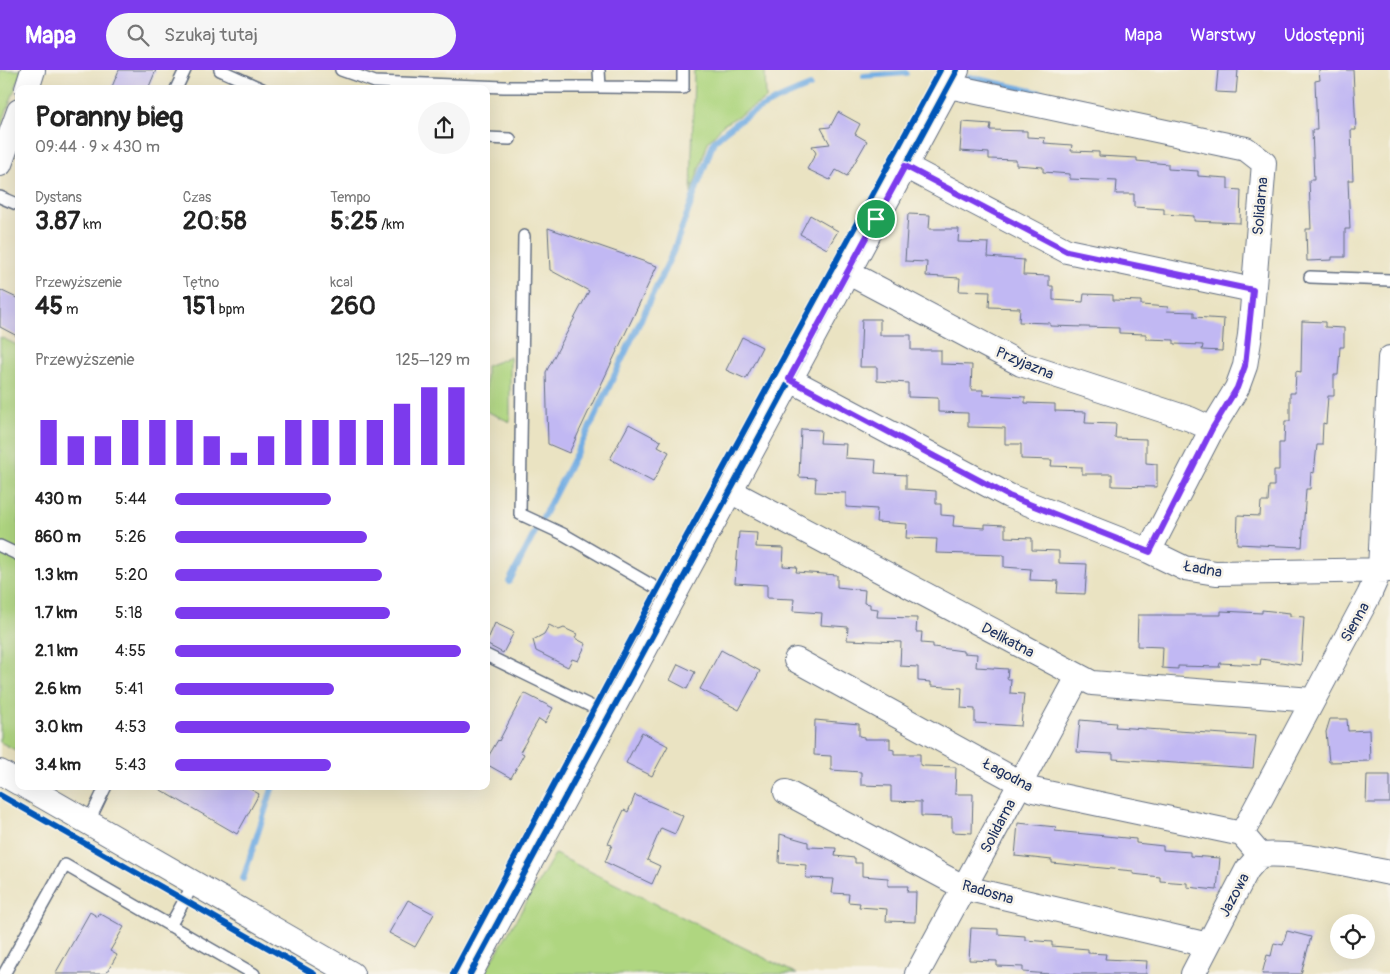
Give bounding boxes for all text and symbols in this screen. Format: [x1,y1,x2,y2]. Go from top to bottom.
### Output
search box [106,13,456,58]
text: Mapa [25,21,76,50]
icon: search [124,21,152,49]
text: Szukaj tutaj [164,23,258,47]
text: Mapa [1124,24,1162,47]
text: Warstwy [1190,24,1256,47]
text: Udostępnij [1284,24,1365,47]
text: Poranny bieg [35,100,183,135]
button: share [418,102,470,154]
text: 09:44 · 9 × 430 m [35,137,160,157]
street label: Solidarna [1248,176,1272,236]
text: Dystans [35,189,82,206]
text: Czas [183,189,211,206]
text: Tempo [330,189,371,206]
pin [855,198,897,240]
icon: arrive [862,205,890,233]
text: 3.87 [35,206,80,237]
text: 20:58 [183,206,247,237]
text: 5:25 [330,206,378,237]
text: km [80,216,102,233]
text: /km [378,216,404,233]
text: Przewyższenie [35,274,122,291]
text: Tętno [183,274,219,291]
text: kcal [330,274,353,291]
text: 45 [35,291,63,322]
text: 151 [183,291,216,322]
text: 260 [330,291,376,322]
text: m [63,301,79,318]
text: bpm [216,301,245,318]
street label: Przyjazna [993,343,1057,384]
text: Przewyższenie [35,350,134,370]
text: 125–129 m [396,350,470,370]
text: 430 m [35,489,82,509]
text: 5:44 [115,489,147,509]
text: 860 m [35,527,81,547]
text: 5:26 [115,527,146,547]
street label: Ładna [1181,557,1223,582]
text: 1.3 km [35,565,78,585]
text: 5:20 [115,565,148,585]
street label: Sienna [1337,599,1374,645]
text: 1.7 km [35,603,78,623]
text: 5:18 [115,603,142,623]
street label: Delikatna [978,619,1038,662]
text: 2.1 km [35,641,78,661]
text: 4:55 [115,641,146,661]
text: 2.6 km [35,679,81,699]
text: 5:41 [115,679,143,699]
text: 3.0 km [35,717,83,737]
text: 4:53 [115,717,146,737]
street label: Łagodna [979,754,1036,797]
text: 3.4 km [35,755,81,775]
text: 5:43 [115,755,146,775]
street label: Solidarna [976,796,1020,856]
street label: Jazowa [1215,870,1254,920]
street label: Radosna [960,876,1016,909]
map controls [1330,914,1375,959]
button: locate [1330,914,1375,959]

